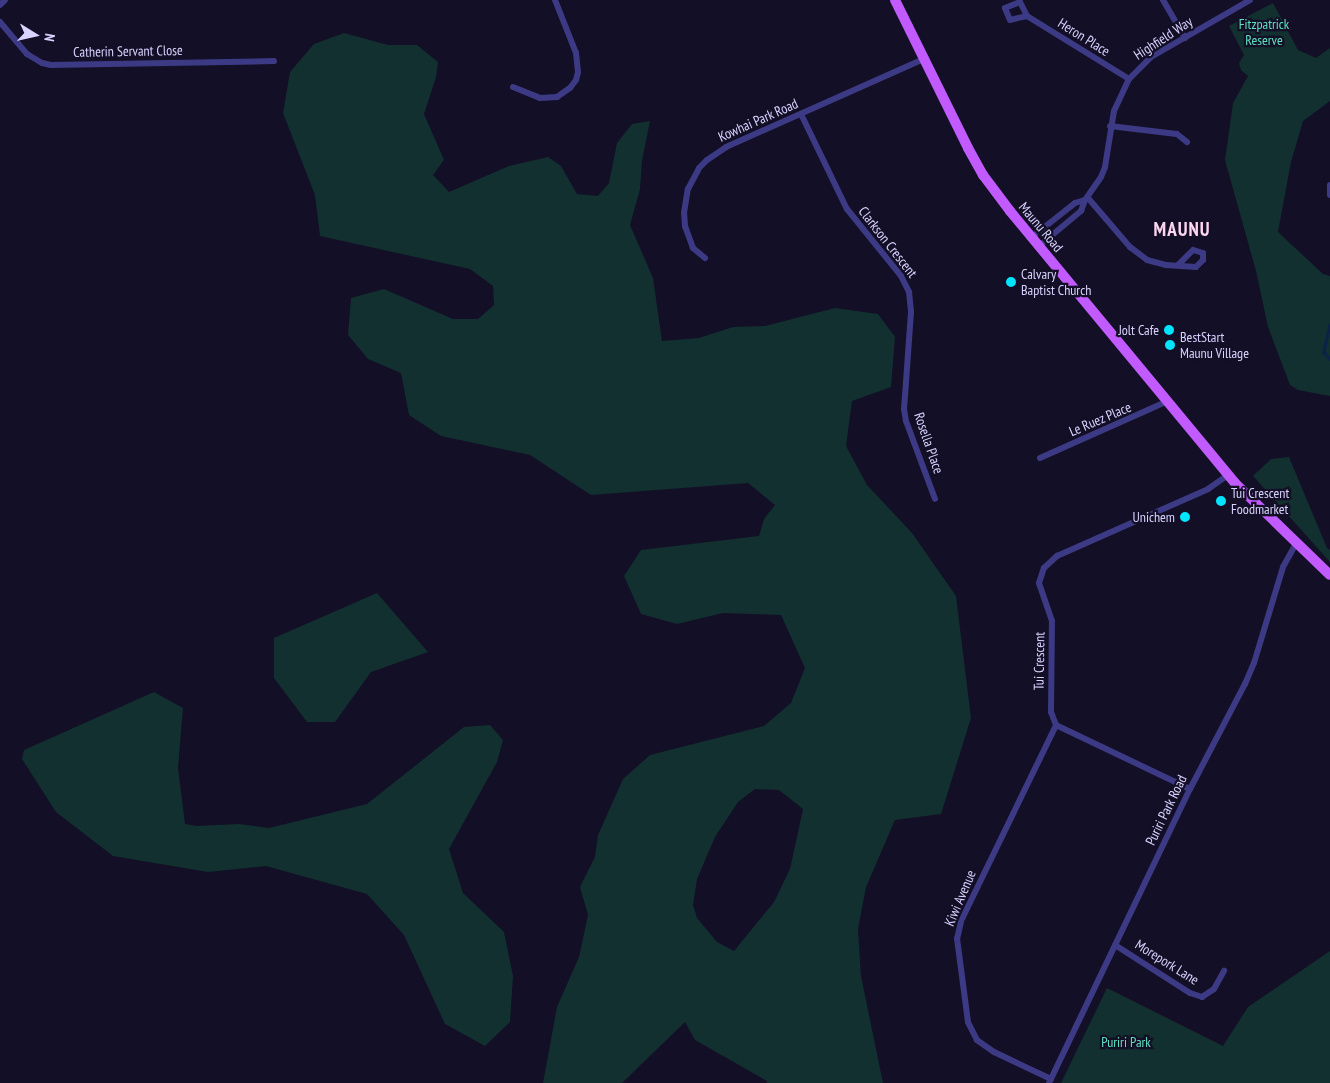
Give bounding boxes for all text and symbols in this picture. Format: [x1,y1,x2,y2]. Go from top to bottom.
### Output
north arrow [10,10,60,60]
street label: Highfield Way [1130,13,1196,63]
street label: Heron Place [1055,15,1113,59]
park label: Fitzpatrick Reserve [1239,16,1289,48]
text: N [40,32,59,43]
street label: Catherin Servant Close [73,42,183,60]
street label: Kowhai Park Road [715,95,801,145]
street label: Maunu Road [1015,199,1067,255]
street label: Clarkson Crescent [855,203,921,281]
district label: MAUNU [1153,219,1211,241]
place label: Calvary Baptist Church [1021,266,1091,298]
marker: Calvary Baptist Church [1005,276,1017,288]
place label: Jolt Cafe [1118,322,1159,338]
marker: Jolt Cafe [1163,324,1175,336]
place label: BestStart Maunu Village [1180,329,1249,362]
marker: BestStart Maunu Village [1164,339,1176,351]
street label: Le Ruez Place [1066,398,1134,440]
street label: Rosella Place [911,410,947,476]
place label: Tui Crescent Foodmarket [1231,485,1289,518]
marker: Tui Crescent Foodmarket [1215,495,1227,507]
place label: Unichem [1132,509,1175,525]
marker: Unichem [1179,511,1191,523]
street label: Tui Crescent [1030,632,1048,690]
street label: Puriri Park Road [1142,772,1190,848]
street label: Kiwi Avenue [941,867,979,929]
street label: Morepork Lane [1132,936,1202,988]
park label: Puriri Park [1101,1034,1151,1050]

